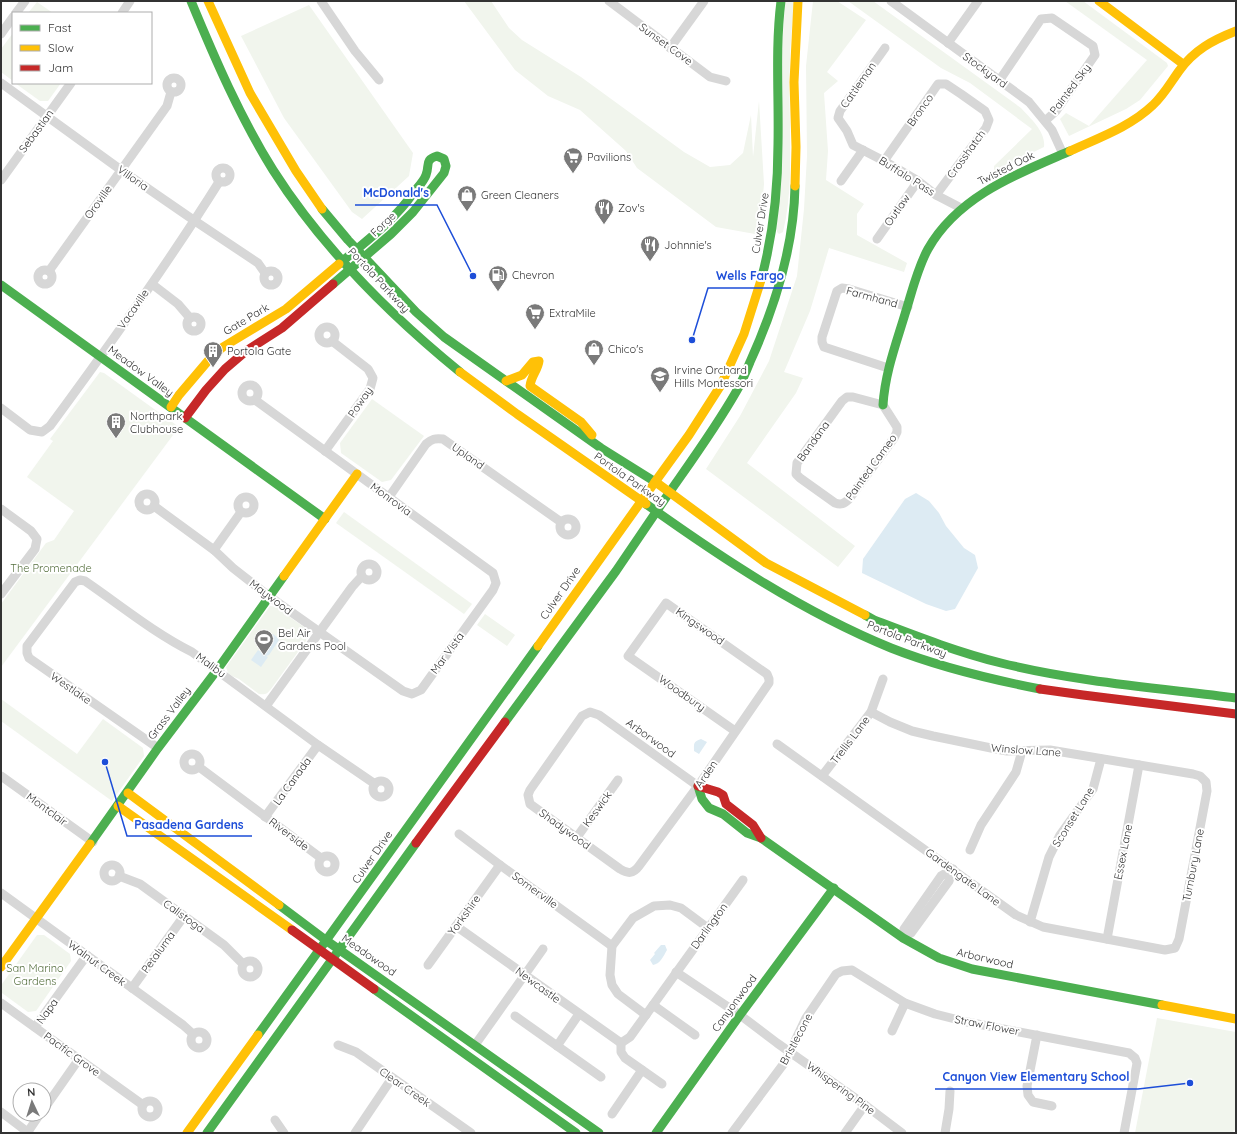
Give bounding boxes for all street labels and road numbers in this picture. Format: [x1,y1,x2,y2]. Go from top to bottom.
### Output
street label: Sunset Cove [637,20,695,68]
street label: Stockyard [960,49,1010,91]
street label: Cattleman [837,59,879,111]
street label: Painted Sky [1046,61,1094,117]
street label: Bronco [904,91,936,129]
street label: Sebastian [16,107,56,155]
street label: Crosshatch [944,127,988,181]
street label: Twisted Oak [975,148,1037,188]
street label: Buffalo Pass [876,153,938,199]
street label: Villoria [115,162,151,194]
street label: Oroville [81,182,115,222]
street label: Outlaw [881,191,913,229]
street label: Culver Drive [748,192,772,254]
street label: Forge [367,209,399,239]
street label: Portola Parkway [345,244,413,316]
street label: Farmhand [845,283,899,311]
street label: Vacaville [114,286,152,332]
street label: Gate Park [221,300,271,338]
street label: Meadow Valley [105,342,177,400]
street label: Poway [345,384,375,420]
street label: Bandana [794,418,832,464]
street label: Painted Cameo [842,431,900,503]
street label: Upland [449,440,487,472]
street label: Portola Parkway [591,449,669,509]
street label: Monrovia [368,479,414,519]
street label: Culver Drive [537,564,583,622]
street label: Maywood [247,576,295,618]
street label: Kingswood [673,604,727,648]
street label: Portola Parkway [865,617,949,661]
street label: Mar Vista [427,629,467,677]
street label: Malibu [193,649,229,681]
street label: Westlake [48,669,94,707]
street label: Woodbury [656,672,708,714]
street label: Grass Valley [144,684,194,742]
street label: Trellis Lane [827,713,873,767]
street label: Arborwood [624,715,678,761]
street label: Winslow Lane [991,741,1061,759]
street label: La Canada [270,754,314,808]
street label: Arden [692,758,720,790]
street label: Sconset Lane [1049,784,1097,850]
street label: Keswick [579,788,615,830]
street label: Montclair [24,789,71,829]
street label: Shadywood [537,806,593,852]
street label: Riverside [266,814,312,854]
street label: Essex Lane [1111,823,1135,881]
street label: Turnbury Lane [1179,827,1207,903]
street label: Culver Drive [349,828,395,886]
street label: Gardengate Lane [923,845,1003,909]
street label: Somerville [509,869,561,911]
street label: Yorkshire [445,892,483,938]
street label: Calistoga [161,896,207,936]
street label: Darlington [688,900,730,952]
street label: Petaluma [138,928,178,976]
street label: Meadowood [339,931,399,979]
street label: Walnut Creek [65,937,129,989]
street label: Arborwood [955,945,1015,971]
street label: Newcastle [513,964,563,1006]
street label: Canyonwood [708,972,760,1034]
street label: Napa [33,996,61,1026]
street label: Bristlecone [777,1011,815,1067]
street label: Straw Flower [953,1012,1021,1038]
street label: Pacific Grove [41,1029,103,1079]
street label: Whispering Pine [804,1058,878,1118]
street label: Clear Creek [377,1064,433,1110]

